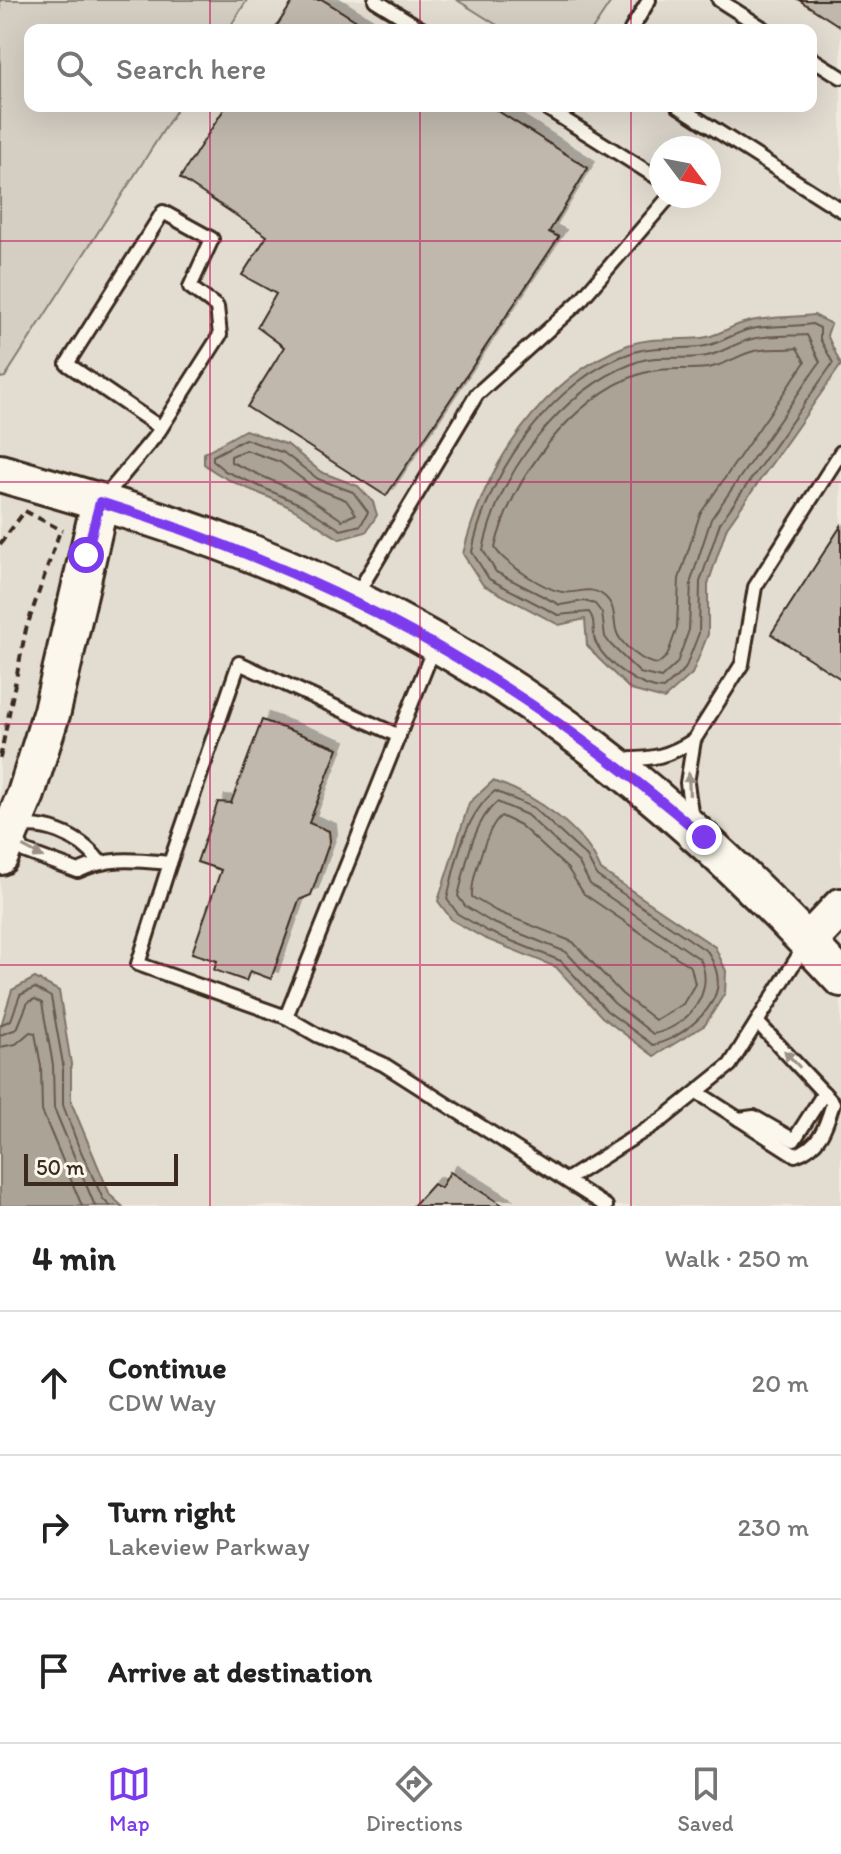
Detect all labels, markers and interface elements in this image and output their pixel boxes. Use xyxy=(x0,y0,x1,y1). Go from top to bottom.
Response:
search box xyxy=(24,24,817,112)
icon: search xyxy=(52,46,96,90)
text: Search here xyxy=(116,50,266,87)
north arrow xyxy=(649,136,721,208)
route start xyxy=(68,537,104,573)
one-way arrow xyxy=(682,771,695,796)
route end xyxy=(686,819,722,855)
one-way arrow xyxy=(22,845,44,859)
one-way arrow xyxy=(783,1050,801,1069)
scale bar xyxy=(24,1150,178,1186)
text: 50 m xyxy=(36,1154,85,1181)
text: 4 min xyxy=(32,1238,116,1279)
text: Walk · 250 m xyxy=(665,1242,809,1274)
text: Continue xyxy=(108,1349,227,1386)
icon: ahead xyxy=(32,1361,76,1405)
text: 20 m xyxy=(752,1367,809,1399)
text: CDW Way xyxy=(108,1386,216,1418)
text: Turn right xyxy=(108,1493,236,1530)
icon: right xyxy=(32,1505,76,1549)
text: 230 m xyxy=(737,1511,809,1543)
text: Lakeview Parkway xyxy=(108,1530,310,1562)
icon: arrive xyxy=(32,1649,76,1693)
text: Arrive at destination xyxy=(108,1653,372,1690)
tab: Map xyxy=(107,1762,151,1837)
tab: Directions xyxy=(366,1762,463,1837)
tab: Saved xyxy=(677,1762,734,1837)

